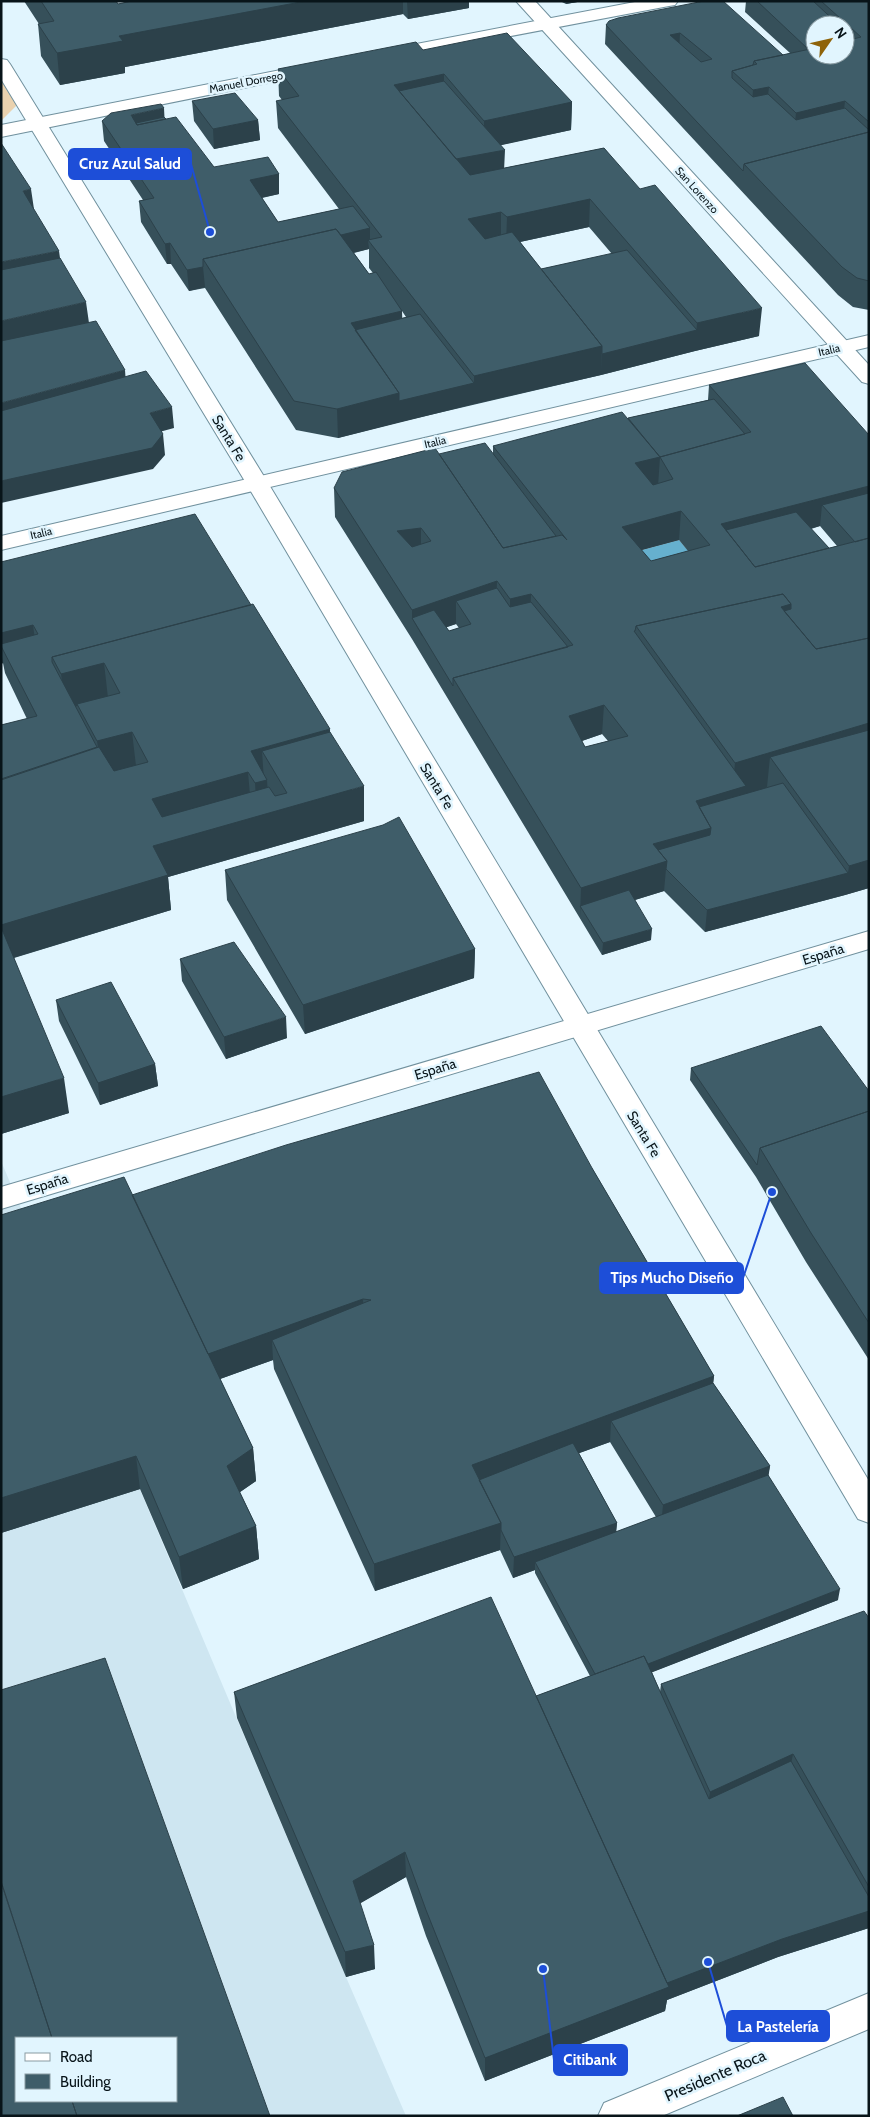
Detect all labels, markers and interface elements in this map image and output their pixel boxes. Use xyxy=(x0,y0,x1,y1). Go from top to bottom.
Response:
north arrow xyxy=(805,15,855,65)
text: N xyxy=(831,24,851,42)
street label: Manuel Dorrego xyxy=(208,68,284,96)
callout: Cruz Azul Salud xyxy=(69,149,191,179)
text: Cruz Azul Salud xyxy=(79,155,181,173)
street label: San Lorenzo xyxy=(672,164,722,216)
street label: Italia xyxy=(817,341,842,359)
street label: Santa Fe xyxy=(208,411,250,465)
street label: Italia xyxy=(423,433,448,451)
street label: Italia xyxy=(29,524,54,542)
street label: Santa Fe xyxy=(416,759,458,813)
street label: España xyxy=(800,939,846,969)
street label: España xyxy=(412,1054,458,1084)
street label: Santa Fe xyxy=(623,1107,665,1161)
street label: España xyxy=(24,1169,70,1199)
callout: Tips Mucho Diseño xyxy=(600,1263,743,1293)
text: Tips Mucho Diseño xyxy=(611,1269,734,1287)
callout: La Pastelería xyxy=(727,2011,829,2041)
text: La Pastelería xyxy=(737,2018,819,2036)
legend xyxy=(15,2037,178,2102)
callout: Citibank xyxy=(554,2045,627,2075)
street label: Presidente Roca xyxy=(662,2045,769,2105)
text: Road xyxy=(60,2048,93,2066)
text: Citibank xyxy=(563,2051,617,2069)
text: Building xyxy=(60,2073,111,2091)

